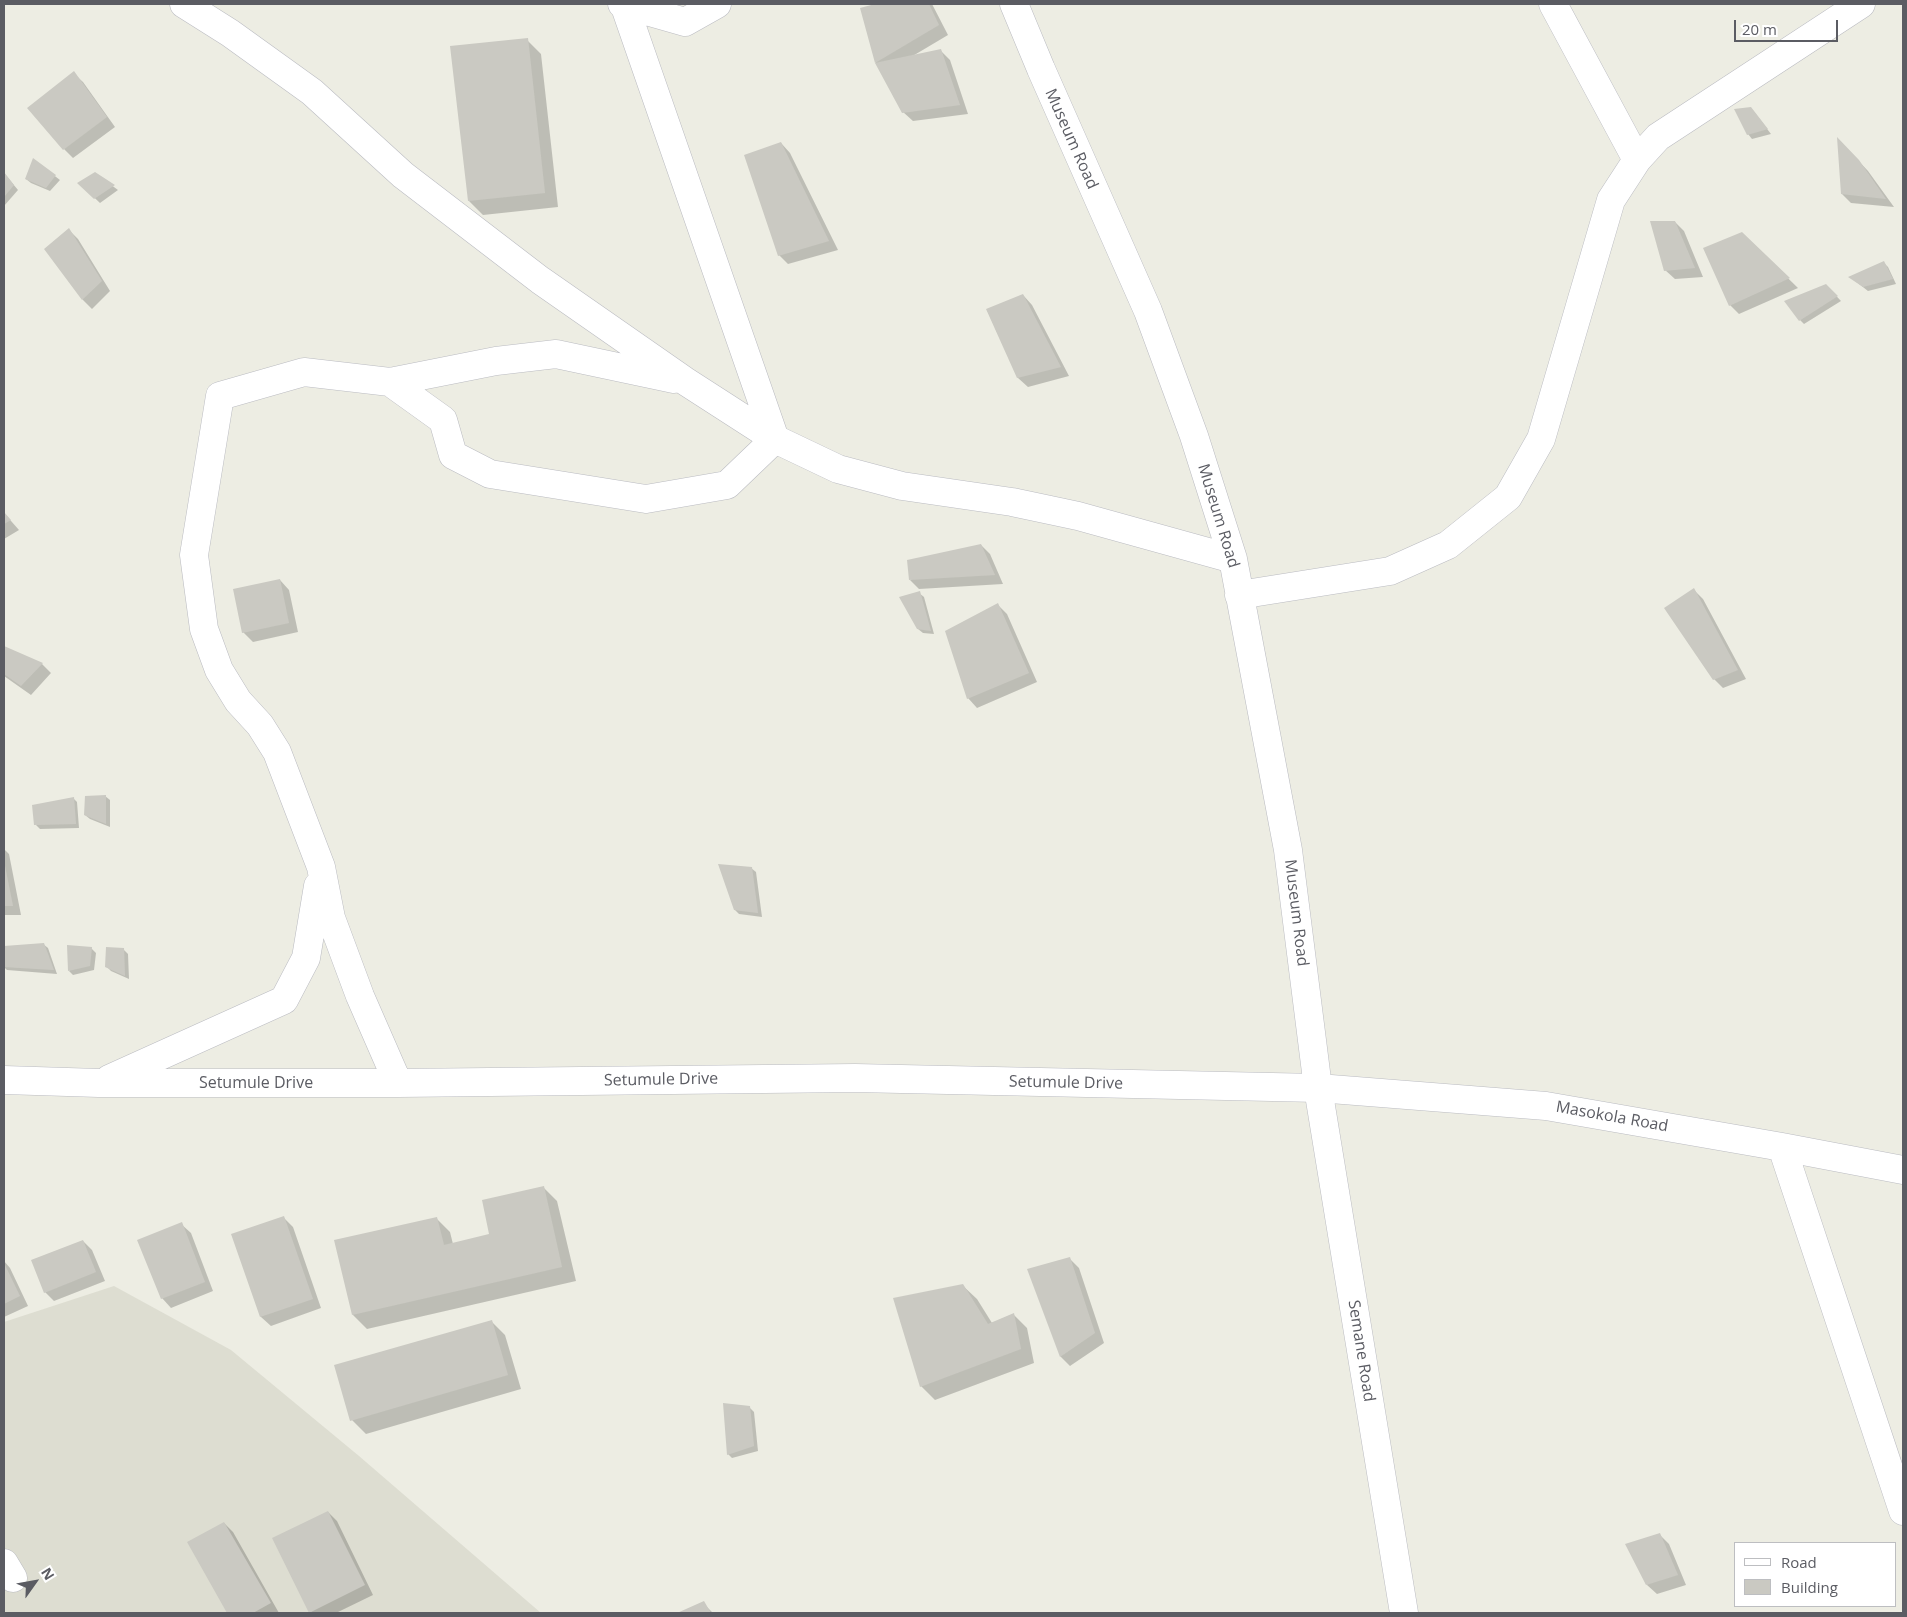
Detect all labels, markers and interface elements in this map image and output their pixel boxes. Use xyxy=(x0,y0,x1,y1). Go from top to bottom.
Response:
scale bar xyxy=(1737,10,1841,42)
text: 20 m xyxy=(1742,19,1777,39)
street label: Museum Road xyxy=(1040,86,1102,192)
street label: Museum Road xyxy=(1193,462,1243,570)
street label: Museum Road xyxy=(1280,858,1312,968)
street label: Setumule Drive xyxy=(604,1069,718,1091)
street label: Setumule Drive xyxy=(1009,1072,1123,1094)
street label: Setumule Drive xyxy=(199,1073,313,1093)
street label: Masokola Road xyxy=(1554,1098,1670,1136)
street label: Semane Road xyxy=(1343,1299,1379,1403)
legend xyxy=(1734,1542,1897,1607)
text: Road xyxy=(1781,1552,1817,1572)
north arrow xyxy=(10,1557,60,1607)
text: N xyxy=(37,1564,59,1584)
text: Building xyxy=(1781,1577,1838,1597)

